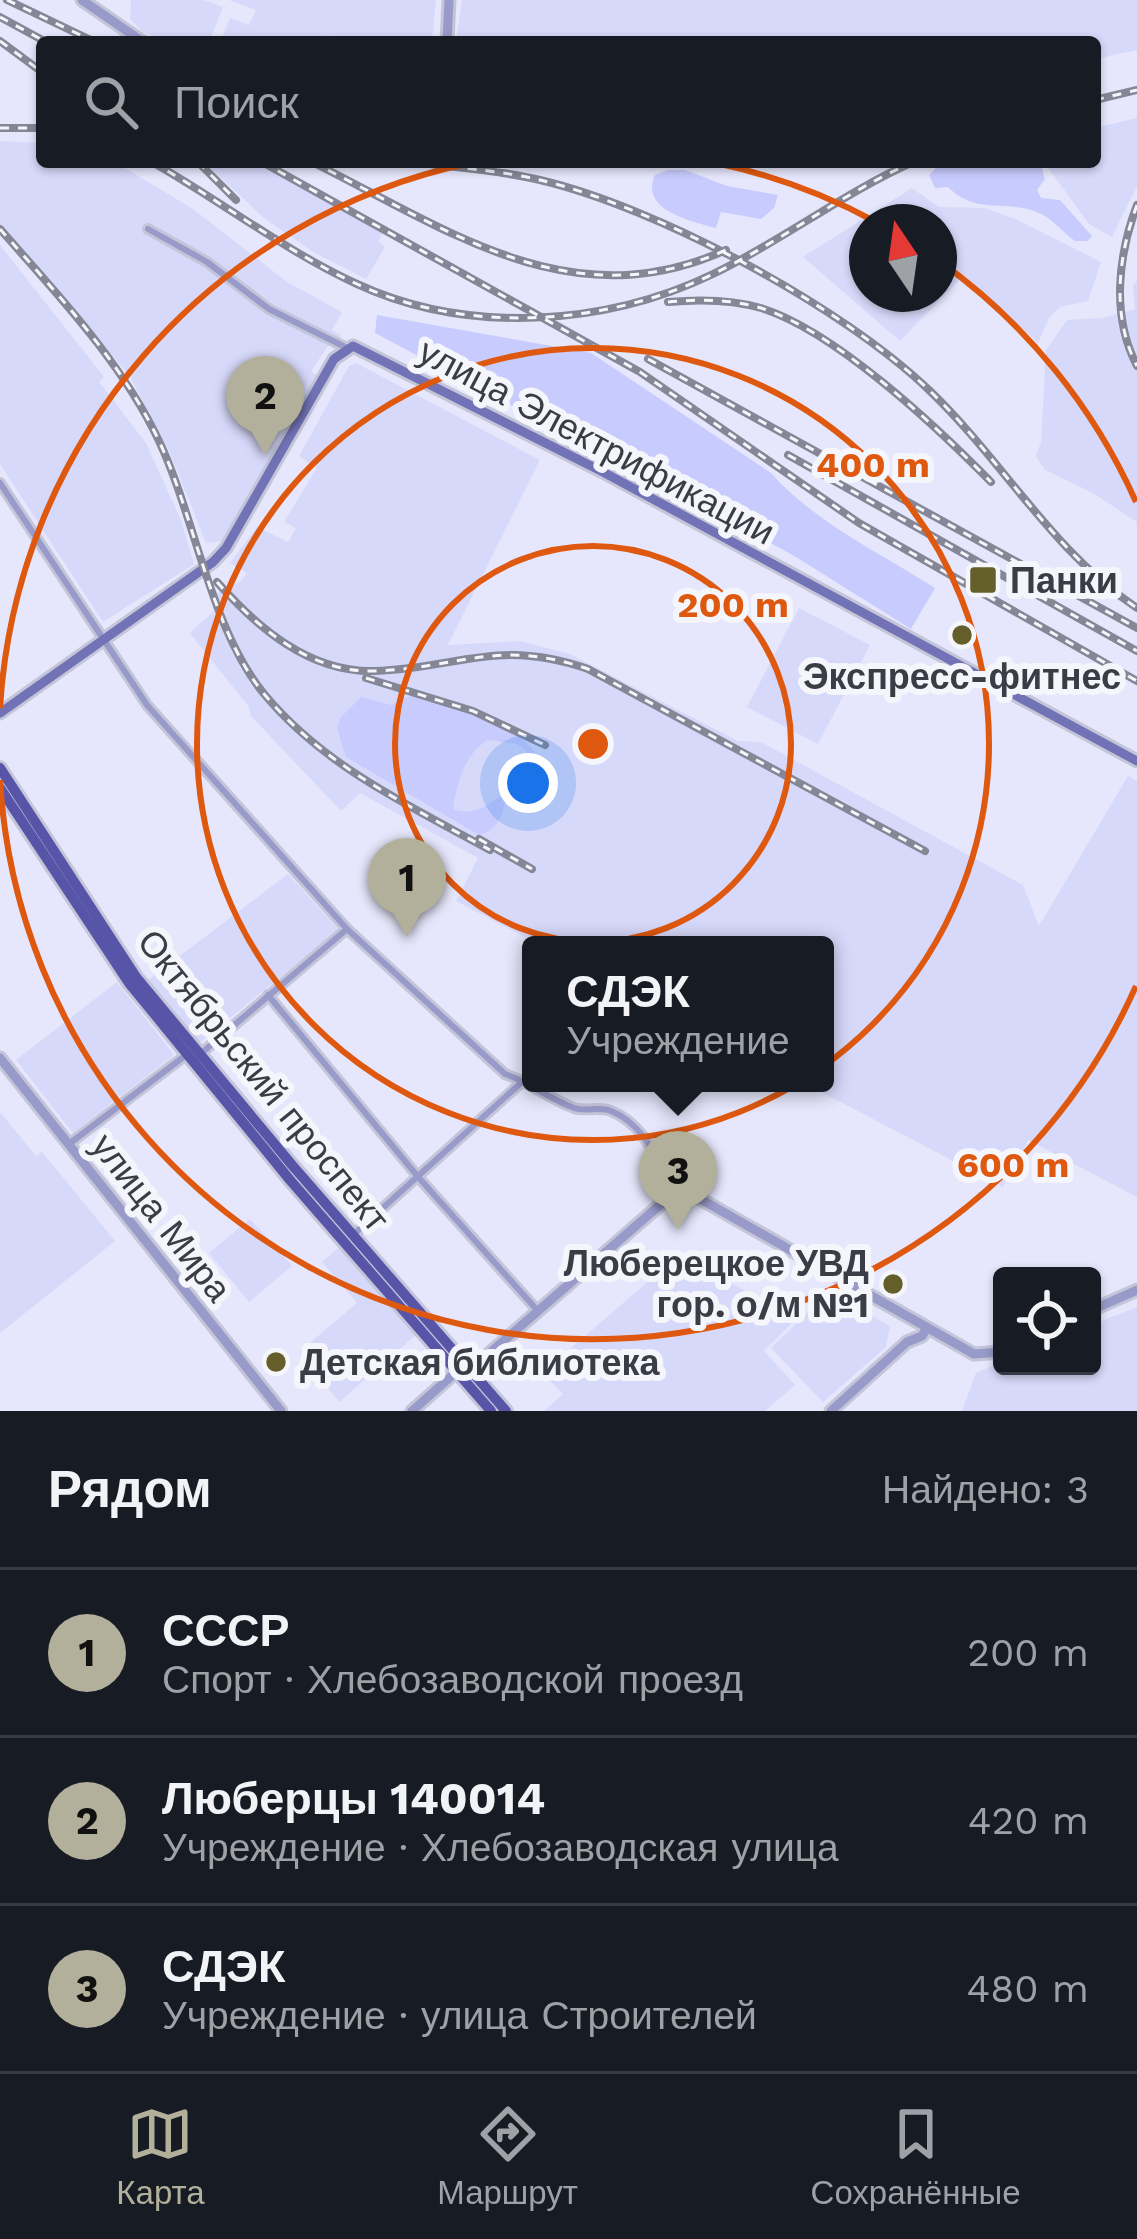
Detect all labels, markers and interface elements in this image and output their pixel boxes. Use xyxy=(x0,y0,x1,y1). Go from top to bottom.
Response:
search box xyxy=(36,36,1101,168)
icon: search xyxy=(78,69,144,135)
text: Поиск xyxy=(174,76,299,129)
north arrow xyxy=(849,204,957,312)
street label: улица Электрификации xyxy=(411,330,782,554)
pin: 2 xyxy=(226,356,304,455)
text: 400 m xyxy=(816,444,930,486)
place label: Панки xyxy=(1010,560,1118,602)
marker: Панки xyxy=(967,564,999,596)
text: 200 m xyxy=(677,584,789,626)
marker: Экспресс-фитнес xyxy=(949,622,975,648)
place label: Экспресс-фитнес xyxy=(803,656,1121,698)
centre of rings xyxy=(572,723,614,765)
your location xyxy=(498,753,558,813)
pin: 1 xyxy=(368,838,446,937)
street label: Октябрьский проспект xyxy=(129,922,398,1240)
popup xyxy=(522,936,834,1092)
text: СДЭК xyxy=(566,965,690,1018)
text: Учреждение xyxy=(566,1018,790,1063)
street label: улица Мира xyxy=(83,1125,240,1311)
pin: 3 xyxy=(639,1131,717,1230)
text: 600 m xyxy=(957,1144,1069,1186)
place label: Люберецкое УВД гор. о/м №1 xyxy=(564,1243,869,1326)
map controls xyxy=(993,1267,1101,1375)
button: locate xyxy=(993,1267,1101,1375)
marker: Люберецкое УВД гор. о/м №1 xyxy=(880,1271,906,1297)
place label: Детская библиотека xyxy=(300,1342,661,1384)
marker: Детская библиотека xyxy=(263,1349,289,1375)
text: Рядом xyxy=(48,1460,212,1519)
text: Найдено: 3 xyxy=(882,1467,1089,1512)
text: СССР xyxy=(162,1604,290,1657)
text: 1 xyxy=(79,1630,95,1675)
text: 200 m xyxy=(967,1630,1089,1675)
text: Спорт · Хлебозаводской проезд xyxy=(162,1657,743,1702)
text: Люберцы 140014 xyxy=(162,1772,545,1825)
text: 2 xyxy=(75,1798,99,1843)
text: 420 m xyxy=(968,1798,1089,1843)
text: Учреждение · Хлебозаводская улица xyxy=(162,1825,839,1870)
text: СДЭК xyxy=(162,1940,285,1993)
text: 3 xyxy=(75,1966,99,2011)
text: 480 m xyxy=(966,1966,1089,2011)
text: Учреждение · улица Строителей xyxy=(162,1993,757,2038)
tab: Карта xyxy=(116,2101,205,2212)
tab: Маршрут xyxy=(437,2101,578,2212)
tab: Сохранённые xyxy=(811,2101,1021,2212)

